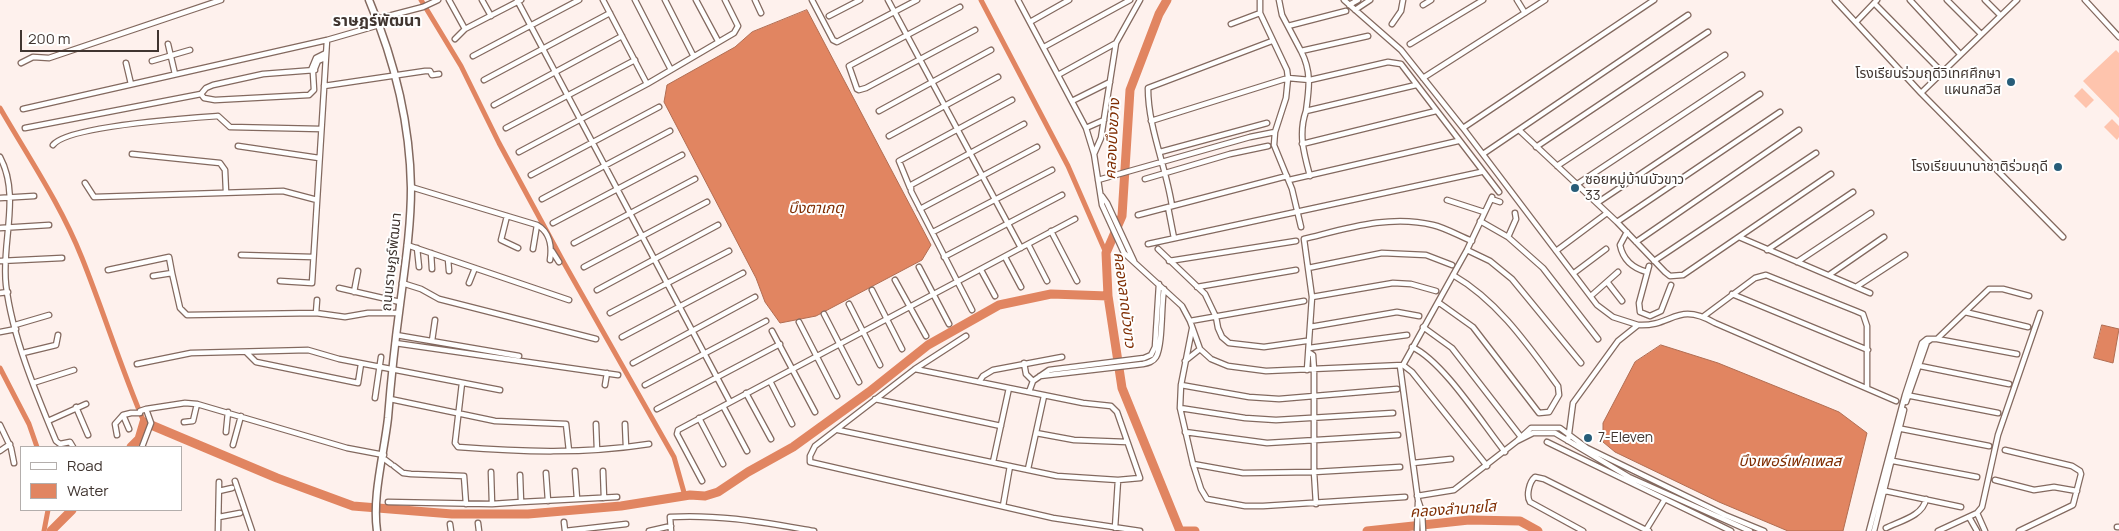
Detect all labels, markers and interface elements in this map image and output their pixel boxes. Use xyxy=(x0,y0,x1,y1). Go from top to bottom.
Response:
district label: ราษฎร์พัฒนา xyxy=(333,12,421,32)
scale bar xyxy=(22,20,161,52)
text: 200 m xyxy=(28,28,71,49)
place label: โรงเรียนร่วมฤดีวิเทศศึกษา แผนกสวิส xyxy=(1855,66,2001,98)
marker: โรงเรียนร่วมฤดีวิเทศศึกษา แผนกสวิส xyxy=(2005,76,2017,88)
water label: คลองบึงขวาง xyxy=(1102,98,1124,180)
place label: โรงเรียนนานาชาติร่วมฤดี xyxy=(1912,159,2048,175)
marker: โรงเรียนนานาชาติร่วมฤดี xyxy=(2052,161,2064,173)
place label: ซอยหมู่บ้านบัวขาว 33 xyxy=(1585,172,1684,204)
marker: ซอยหมู่บ้านบัวขาว 33 xyxy=(1569,182,1581,194)
water label: บึงตาเกตุ xyxy=(788,200,844,218)
street label: ถนนราษฏร์พัฒนา xyxy=(378,212,406,312)
water label: คลองลาดบัวขาว xyxy=(1109,251,1139,349)
place label: 7-Eleven xyxy=(1598,430,1653,446)
marker: 7-Eleven xyxy=(1582,432,1594,444)
legend xyxy=(20,446,182,511)
water label: บึงเพอร์เฟคเพลส xyxy=(1739,453,1841,471)
text: Road xyxy=(67,455,103,476)
text: Water xyxy=(67,480,109,501)
water label: คลองลำนายโส xyxy=(1409,498,1497,522)

